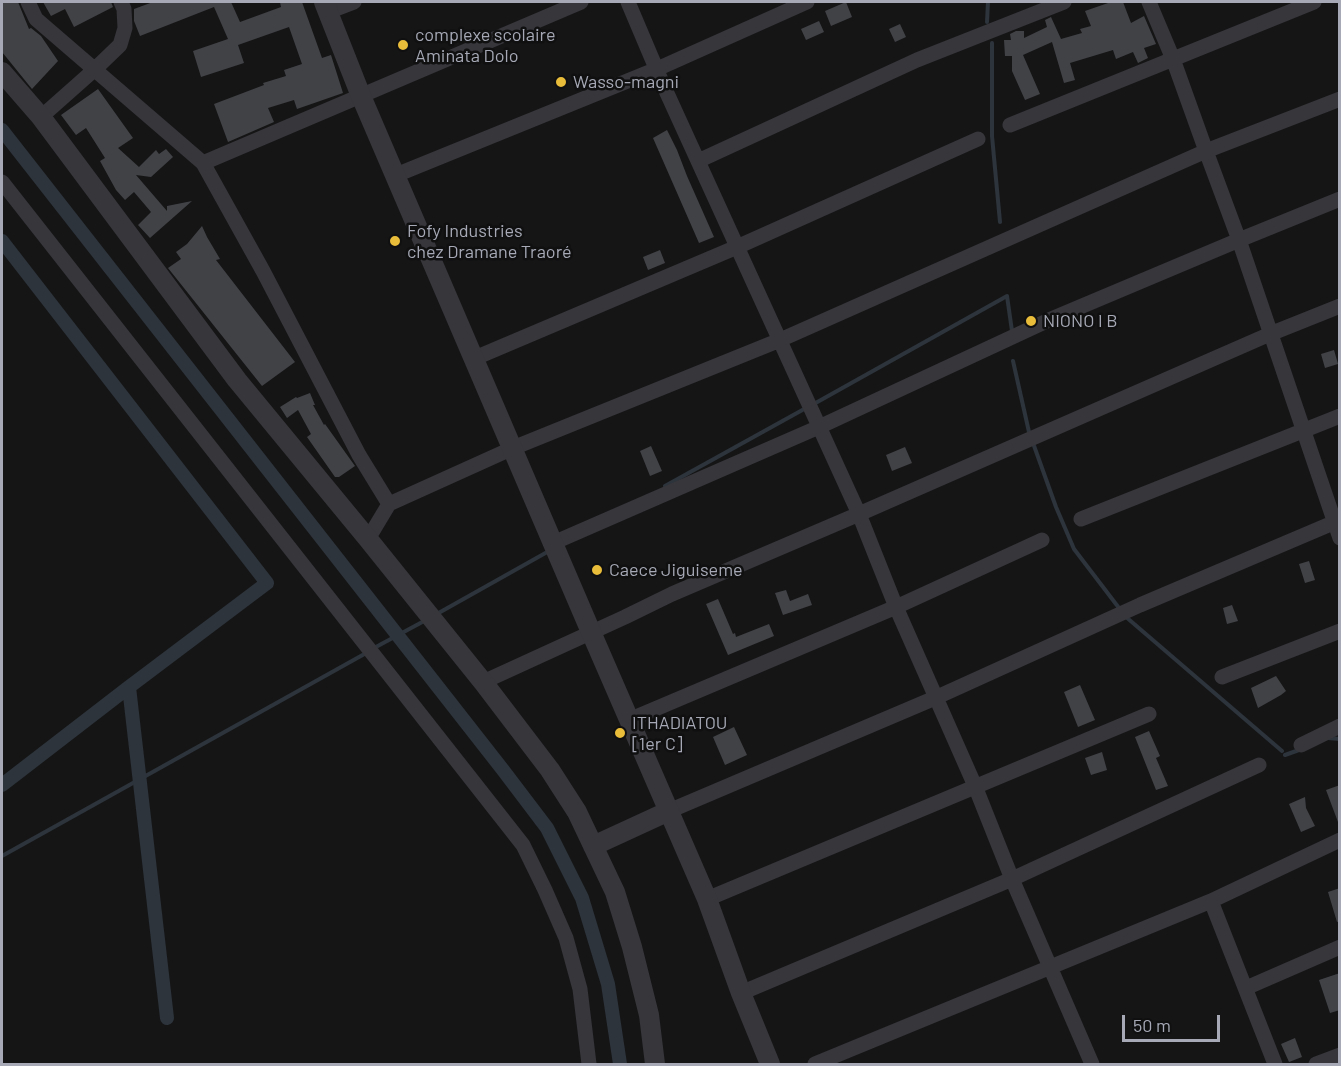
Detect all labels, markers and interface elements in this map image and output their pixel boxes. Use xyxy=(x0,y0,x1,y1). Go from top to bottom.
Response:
place label: complexe scolaire Aminata Dolo xyxy=(415,24,556,66)
marker: complexe scolaire Aminata Dolo xyxy=(396,38,410,52)
place label: Wasso-magni xyxy=(573,71,679,93)
marker: Wasso-magni xyxy=(554,75,568,89)
place label: Fofy Industries chez Dramane Traoré xyxy=(407,220,572,262)
marker: Fofy Industries chez Dramane Traoré xyxy=(388,234,402,248)
place label: NIONO I B xyxy=(1043,310,1118,332)
marker: NIONO I B xyxy=(1024,314,1038,328)
place label: Caece Jiguiseme xyxy=(609,559,743,581)
marker: Caece Jiguiseme xyxy=(590,563,604,577)
place label: ITHADIATOU [1er C] xyxy=(632,712,728,754)
marker: ITHADIATOU [1er C] xyxy=(613,726,627,740)
scale bar xyxy=(1125,1003,1222,1041)
text: 50 m xyxy=(1133,1014,1171,1036)

